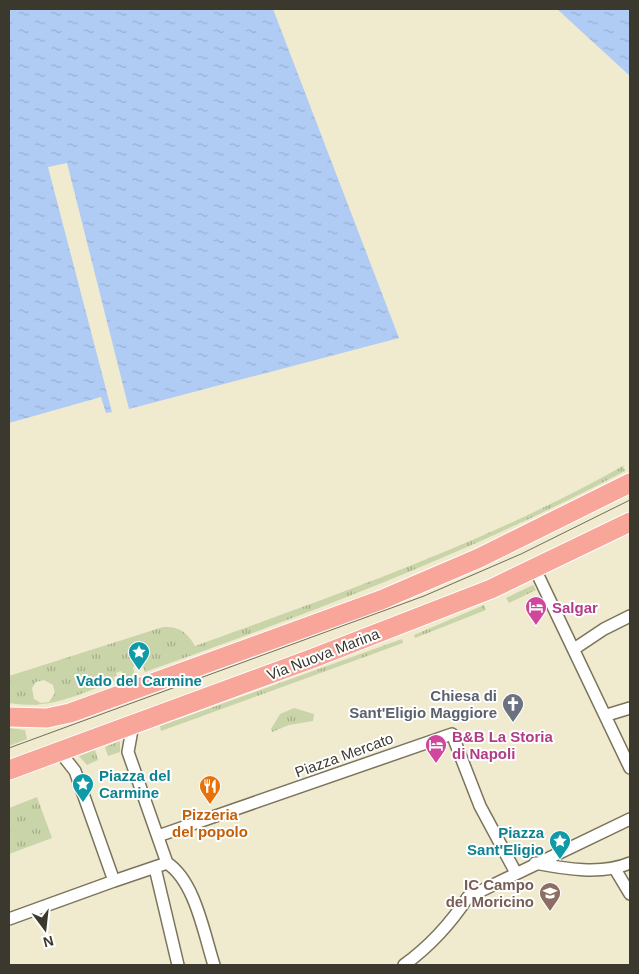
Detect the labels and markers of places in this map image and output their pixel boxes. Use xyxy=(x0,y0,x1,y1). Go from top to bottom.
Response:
hotel icon: Salgar xyxy=(524,595,548,626)
place label: Salgar xyxy=(552,599,598,616)
place icon: Vado del Carmine xyxy=(127,640,151,671)
place label: Vado del Carmine xyxy=(76,672,202,689)
place label: Chiesa di Sant'Eligio Maggiore xyxy=(349,687,497,721)
church icon: Chiesa di Sant'Eligio Maggiore xyxy=(501,692,525,723)
place label: B&B La Storia di Napoli xyxy=(452,728,554,762)
hotel icon: B&B La Storia di Napoli xyxy=(424,733,448,764)
place label: Piazza del Carmine xyxy=(99,767,171,801)
place icon: Piazza del Carmine xyxy=(71,772,95,803)
restaurant icon: Pizzeria del popolo xyxy=(198,774,222,805)
place label: Pizzeria del popolo xyxy=(172,806,248,840)
place label: Piazza Sant'Eligio xyxy=(467,824,545,858)
place icon: Piazza Sant'Eligio xyxy=(548,829,572,860)
place label: IC Campo del Moricino xyxy=(446,876,534,910)
school or university icon: IC Campo del Moricino xyxy=(538,881,562,912)

